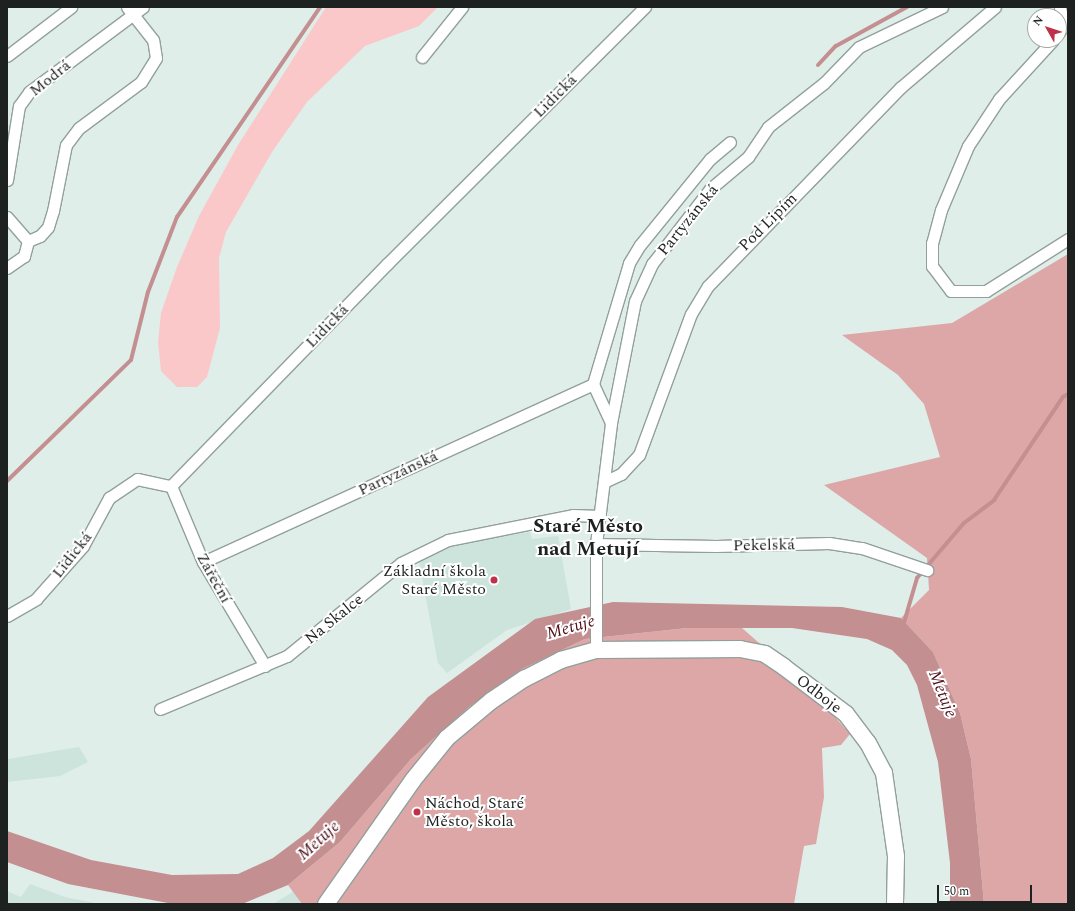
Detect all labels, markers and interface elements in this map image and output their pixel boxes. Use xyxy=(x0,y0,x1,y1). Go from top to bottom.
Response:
north arrow xyxy=(1027,8,1067,48)
text: N xyxy=(1029,12,1047,30)
street label: Modrá xyxy=(26,56,74,100)
street label: Lidická xyxy=(529,70,581,122)
street label: Partyzánská xyxy=(654,181,722,259)
street label: Pod Lipím xyxy=(735,189,801,255)
street label: Lidická xyxy=(302,300,352,352)
street label: Partyzánská xyxy=(355,446,441,500)
district label: Staré Město nad Metují xyxy=(533,515,643,562)
street label: Lidická xyxy=(48,528,96,582)
street label: Pekelská xyxy=(733,535,795,555)
street label: Zářeční xyxy=(192,550,236,606)
place label: Základní škola Staré Město xyxy=(383,561,486,599)
marker: Základní škola Staré Město xyxy=(489,575,499,585)
street label: Na Skalce xyxy=(301,590,367,648)
water label: Metuje xyxy=(544,611,598,645)
water label: Metuje xyxy=(923,667,961,721)
street label: Odboje xyxy=(792,671,846,717)
place label: Náchod, Staré Město, škola xyxy=(425,793,524,831)
marker: Náchod, Staré Město, škola xyxy=(412,807,422,817)
water label: Metuje xyxy=(294,817,344,865)
scale bar xyxy=(939,877,1034,903)
text: 50 m xyxy=(944,882,969,901)

